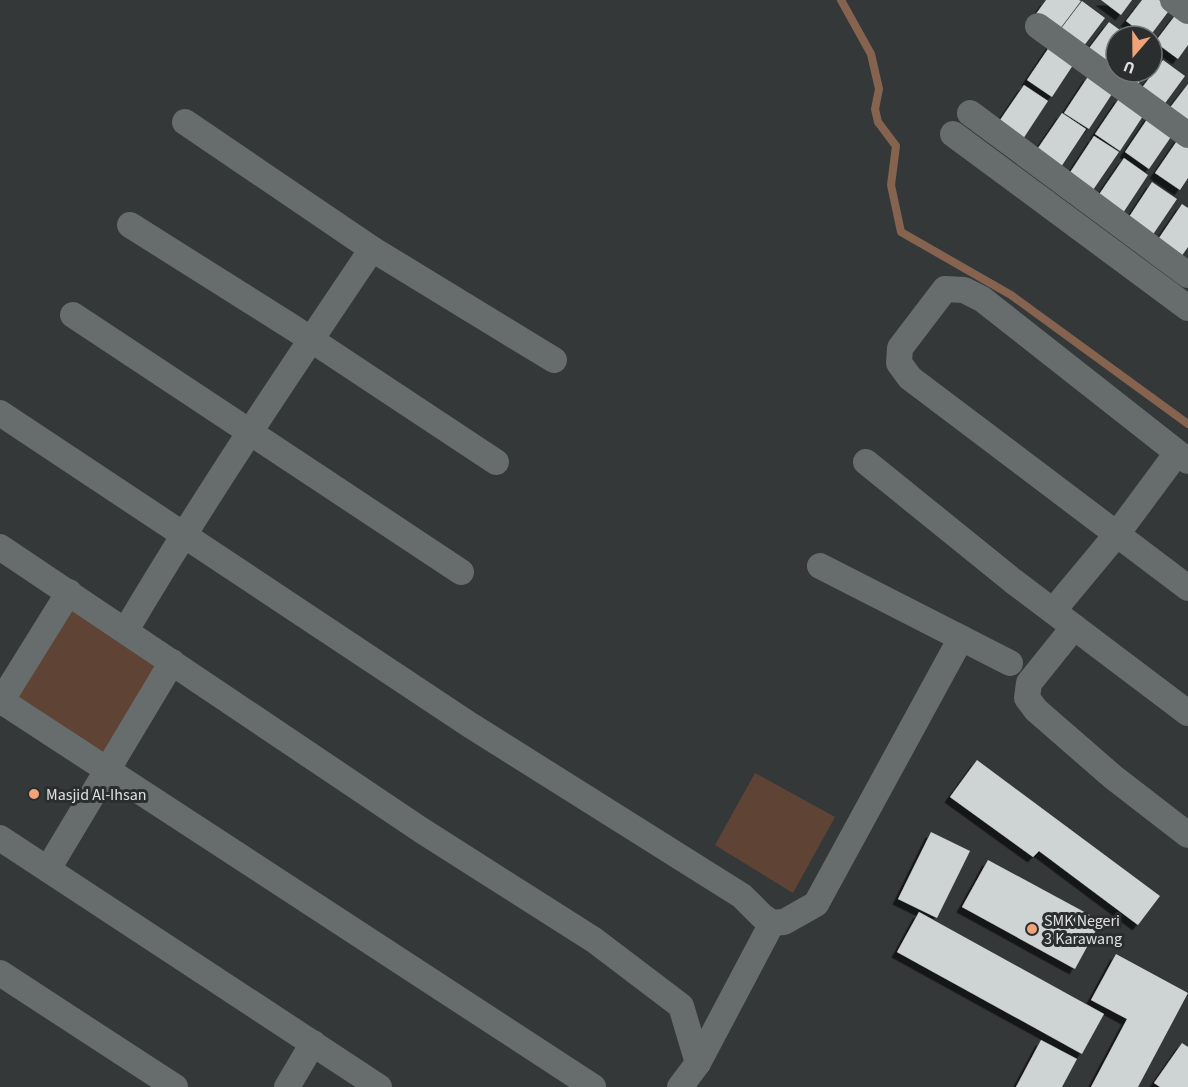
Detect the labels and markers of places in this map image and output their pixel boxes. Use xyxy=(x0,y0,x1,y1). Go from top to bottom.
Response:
place label: Masjid Al-Ihsan xyxy=(46,784,147,806)
marker: Masjid Al-Ihsan xyxy=(27,787,41,801)
place label: SMK Negeri 3 Karawang xyxy=(1044,910,1122,950)
marker: SMK Negeri 3 Karawang xyxy=(1025,922,1039,936)

